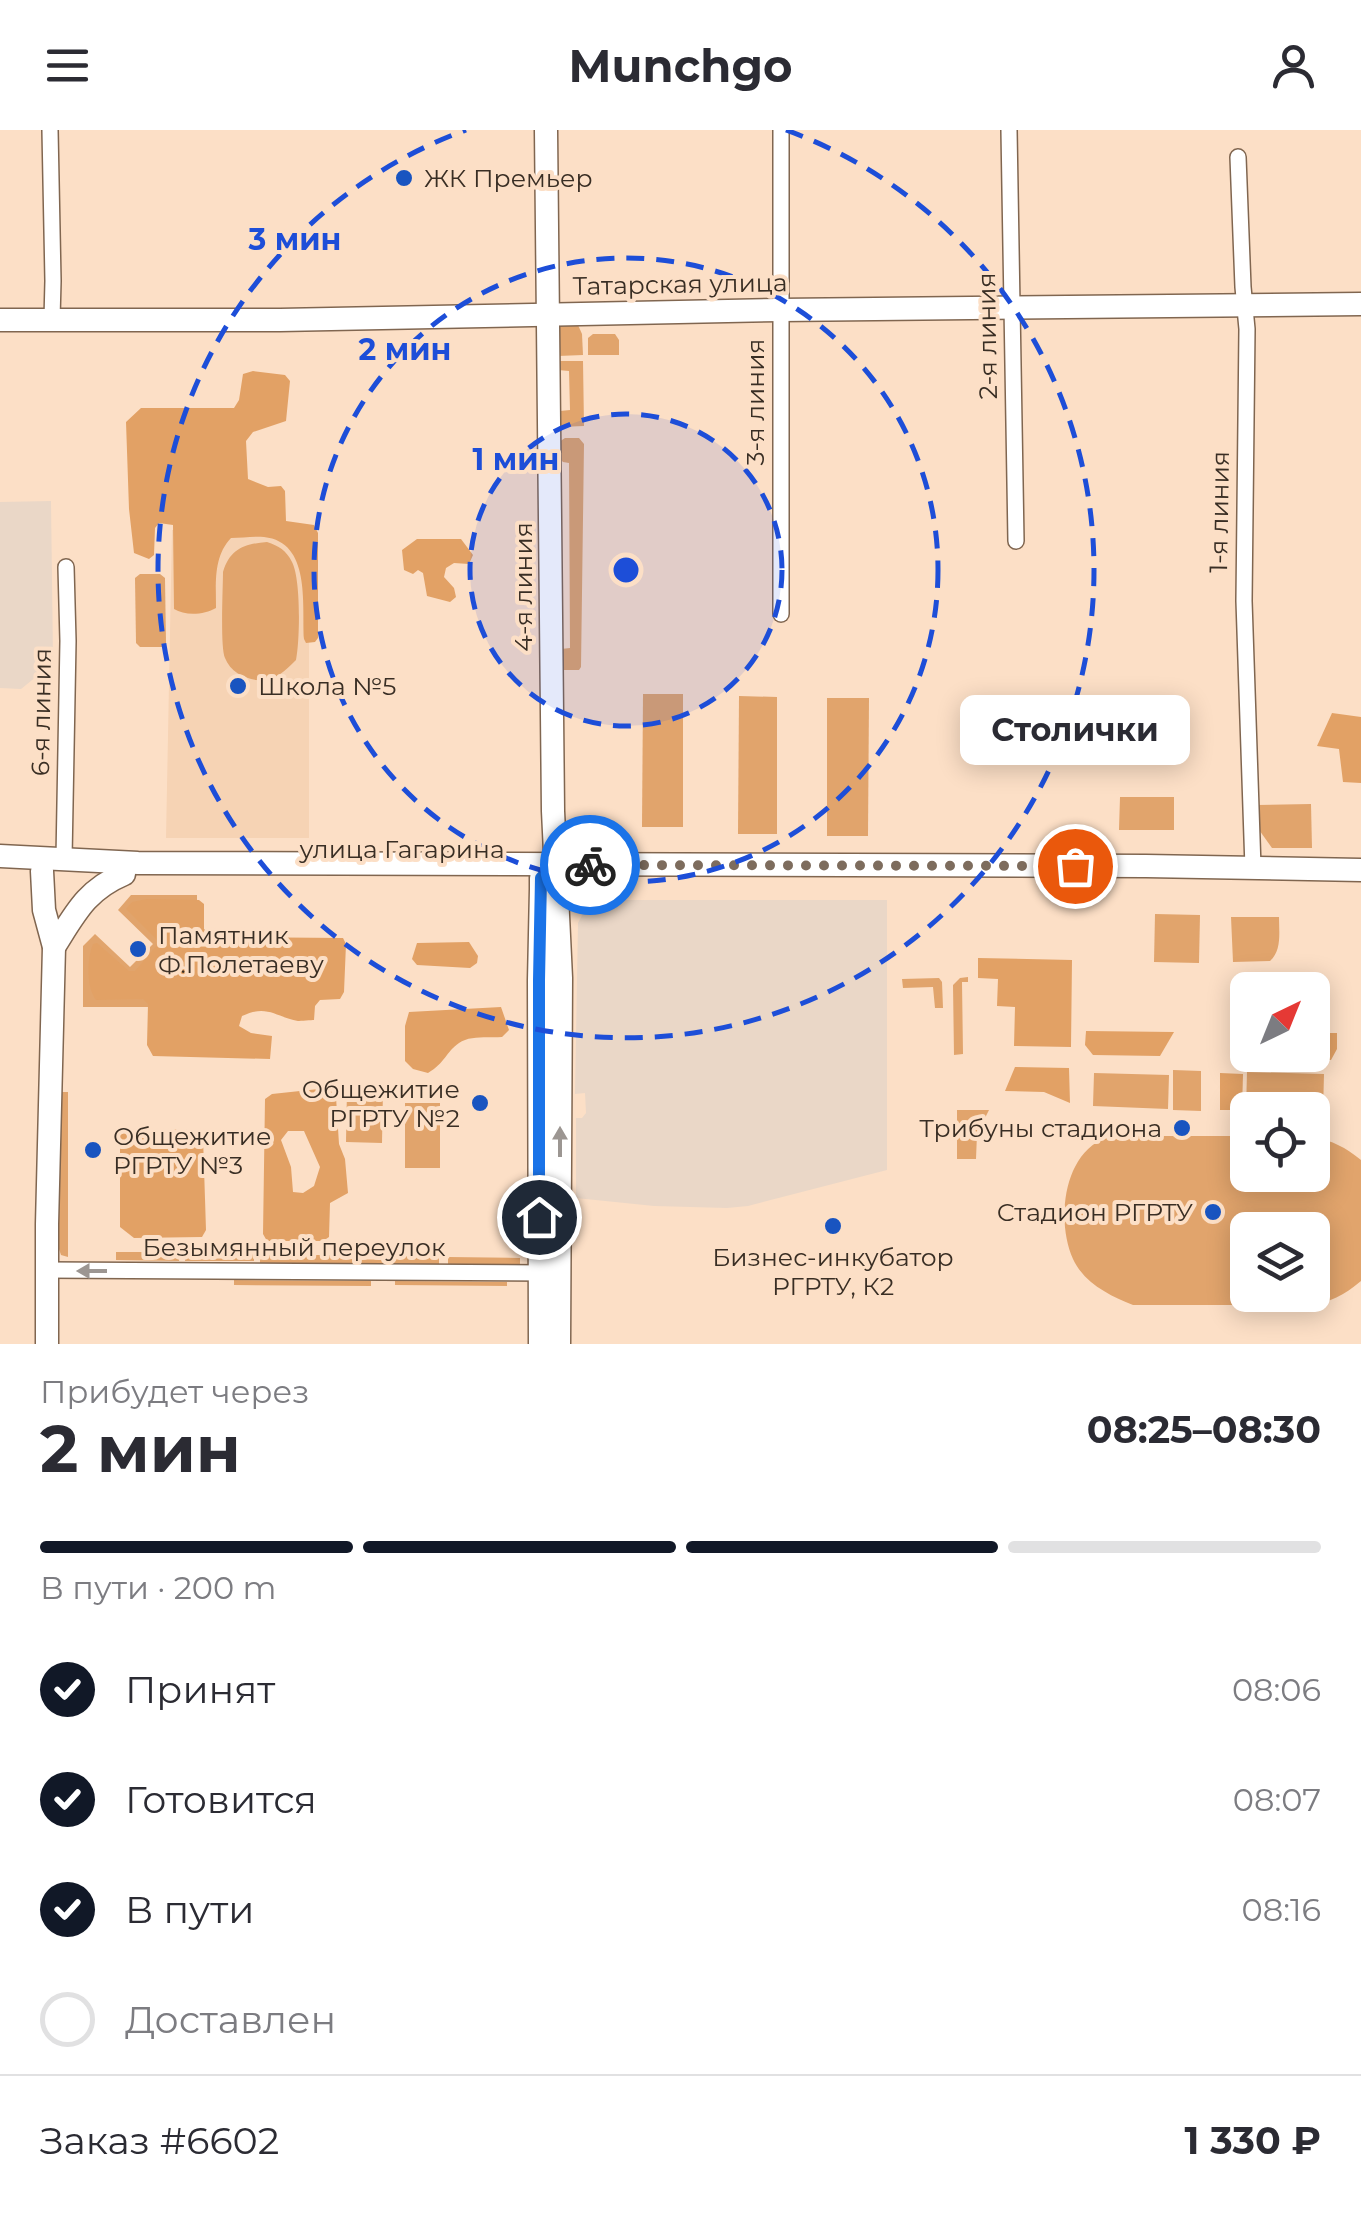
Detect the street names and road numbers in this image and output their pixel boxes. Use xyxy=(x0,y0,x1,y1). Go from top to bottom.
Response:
street label: Татарская улица xyxy=(572,267,788,301)
street label: 2-я линия xyxy=(971,272,1003,400)
street label: 3-я линия xyxy=(740,338,770,466)
street label: 1-я линия xyxy=(1203,451,1235,573)
street label: 4-я линия xyxy=(508,522,538,652)
street label: 6-я линия xyxy=(25,648,57,776)
street label: улица Гагарина xyxy=(298,834,505,864)
street label: Безымянный переулок xyxy=(143,1232,446,1262)

